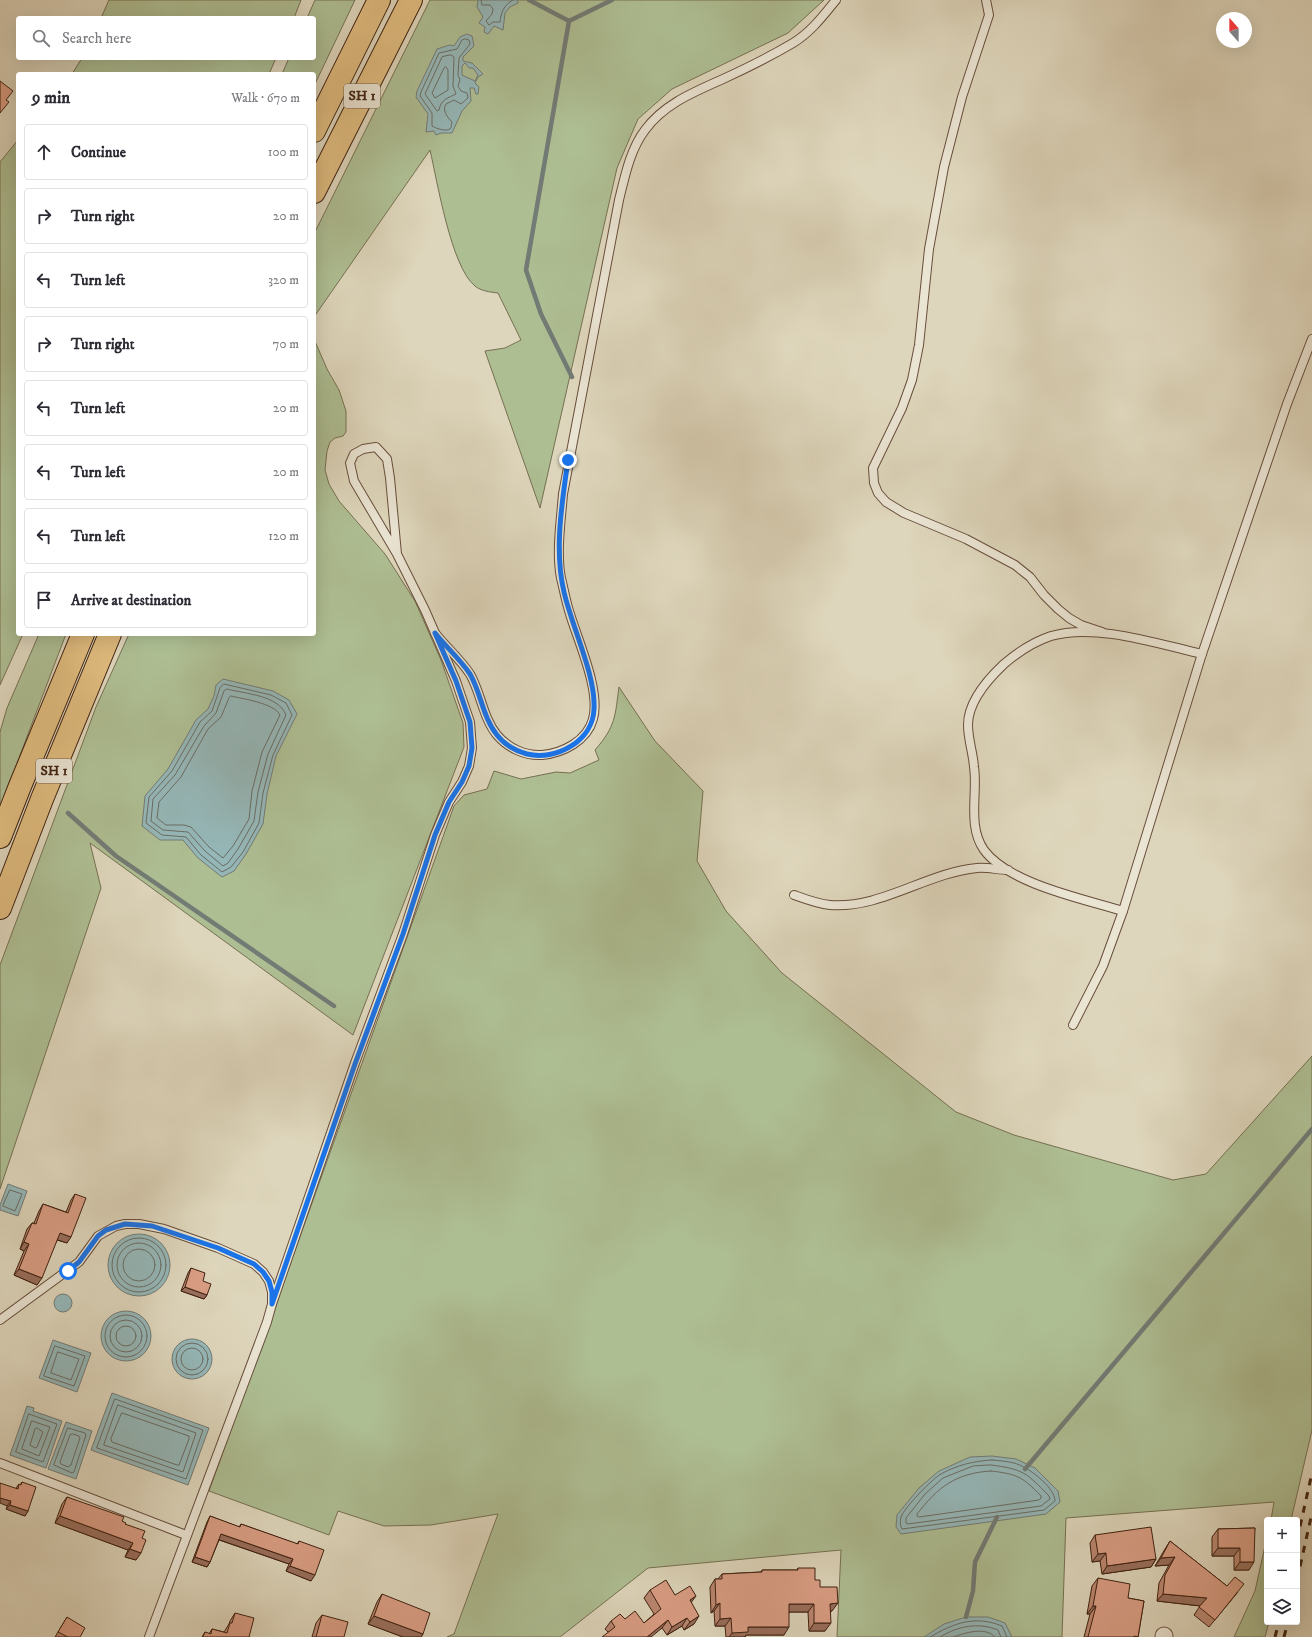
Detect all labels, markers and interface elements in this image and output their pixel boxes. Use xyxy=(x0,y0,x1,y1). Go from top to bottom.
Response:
north arrow xyxy=(1216,12,1252,48)
search box xyxy=(16,16,316,60)
icon: search xyxy=(30,27,52,49)
text: Search here xyxy=(62,29,131,48)
road number: SH 1 xyxy=(344,84,380,108)
text: 9 min xyxy=(32,87,70,109)
text: Walk · 670 m xyxy=(231,90,300,106)
icon: ahead xyxy=(33,141,55,163)
text: Continue xyxy=(71,143,126,162)
text: 100 m xyxy=(268,144,299,160)
icon: right xyxy=(33,205,55,227)
text: Turn right xyxy=(71,207,134,226)
text: 20 m xyxy=(273,208,299,224)
icon: left xyxy=(33,269,55,291)
text: Turn left xyxy=(71,271,125,290)
text: 320 m xyxy=(268,272,299,288)
icon: right xyxy=(33,333,55,355)
text: Turn right xyxy=(71,335,134,354)
text: 70 m xyxy=(273,336,299,352)
icon: left xyxy=(33,397,55,419)
text: Turn left xyxy=(71,399,125,418)
text: 20 m xyxy=(273,400,299,416)
route end xyxy=(559,451,577,469)
icon: left xyxy=(33,461,55,483)
text: Turn left xyxy=(71,463,125,482)
text: 20 m xyxy=(273,464,299,480)
icon: left xyxy=(33,525,55,547)
text: Turn left xyxy=(71,527,125,546)
text: 120 m xyxy=(268,528,299,544)
icon: arrive xyxy=(33,589,55,611)
text: Arrive at destination xyxy=(71,591,191,610)
road number: SH 1 xyxy=(36,759,72,783)
route start xyxy=(59,1262,77,1280)
map controls xyxy=(1264,1517,1300,1625)
button: + xyxy=(1264,1517,1300,1553)
button: − xyxy=(1264,1553,1300,1589)
button: layers xyxy=(1264,1589,1300,1625)

